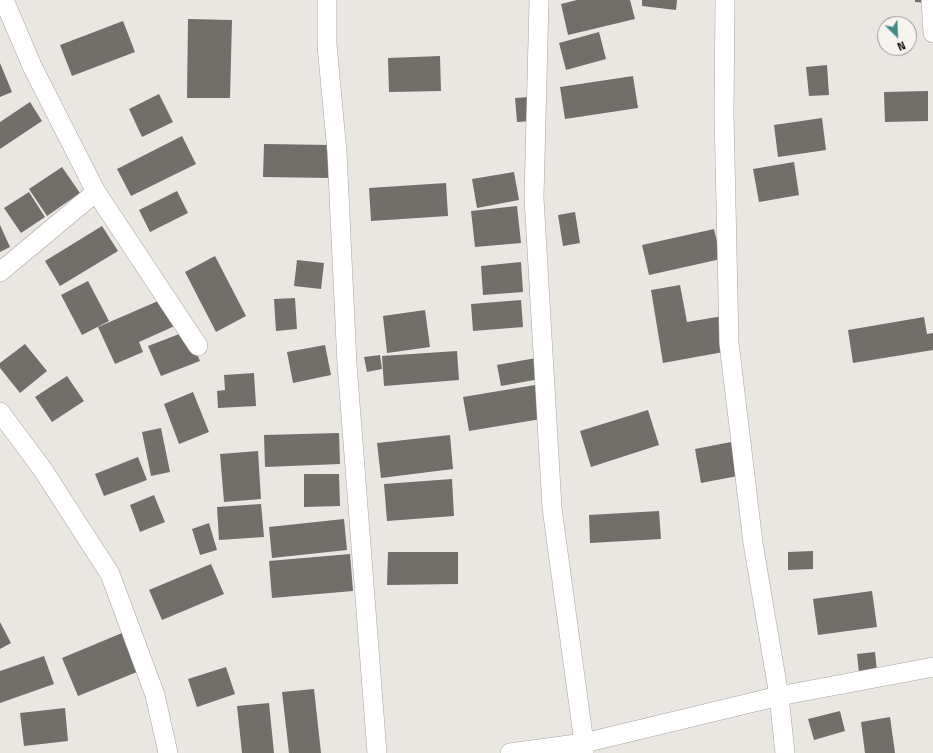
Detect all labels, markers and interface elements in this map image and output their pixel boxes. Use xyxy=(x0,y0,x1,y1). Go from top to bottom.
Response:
north arrow xyxy=(877,16,917,56)
text: N xyxy=(895,37,908,55)

